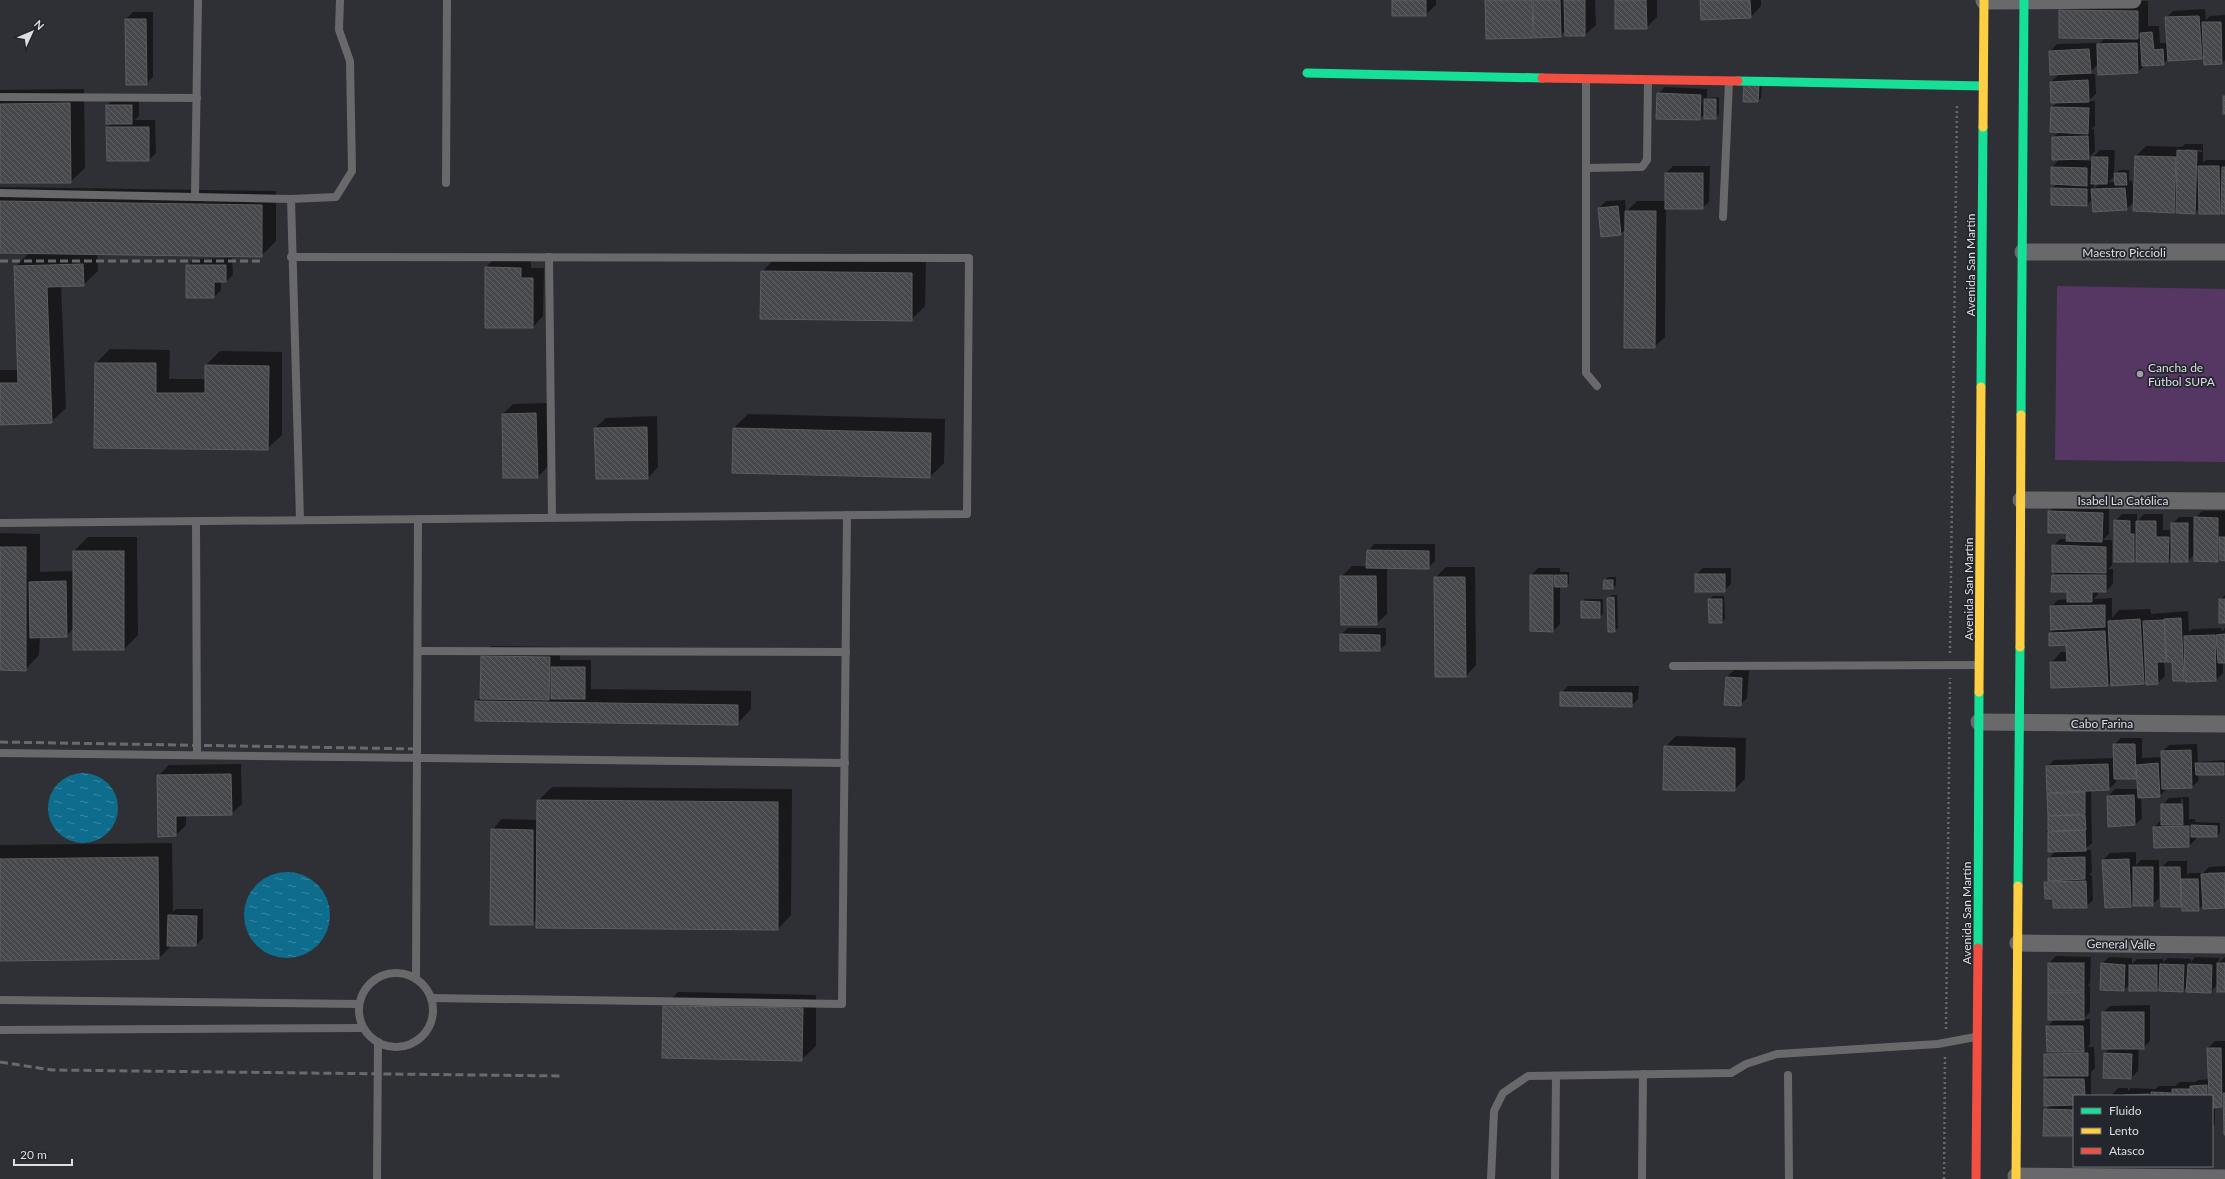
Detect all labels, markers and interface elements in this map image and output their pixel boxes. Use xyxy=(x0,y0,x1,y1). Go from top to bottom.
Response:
north arrow xyxy=(12,12,52,52)
text: N xyxy=(32,17,47,32)
street label: Avenida San Martín xyxy=(1963,214,1978,316)
street label: Maestro Piccioli xyxy=(2082,245,2166,260)
place label: Cancha de Fútbol SUPA xyxy=(2148,360,2216,389)
marker: Cancha de Fútbol SUPA xyxy=(2135,369,2145,379)
street label: Isabel La Católica xyxy=(2078,493,2168,508)
street label: Avenida San Martín xyxy=(1961,538,1976,640)
street label: Cabo Farina xyxy=(2071,716,2133,731)
street label: Avenida San Martín xyxy=(1959,862,1974,964)
street label: General Valle xyxy=(2086,936,2156,952)
legend xyxy=(2073,1095,2213,1167)
text: Fluido xyxy=(2109,1103,2142,1118)
text: Lento xyxy=(2109,1123,2139,1138)
scale bar xyxy=(14,1141,72,1167)
text: Atasco xyxy=(2109,1143,2145,1158)
text: 20 m xyxy=(20,1147,47,1162)

